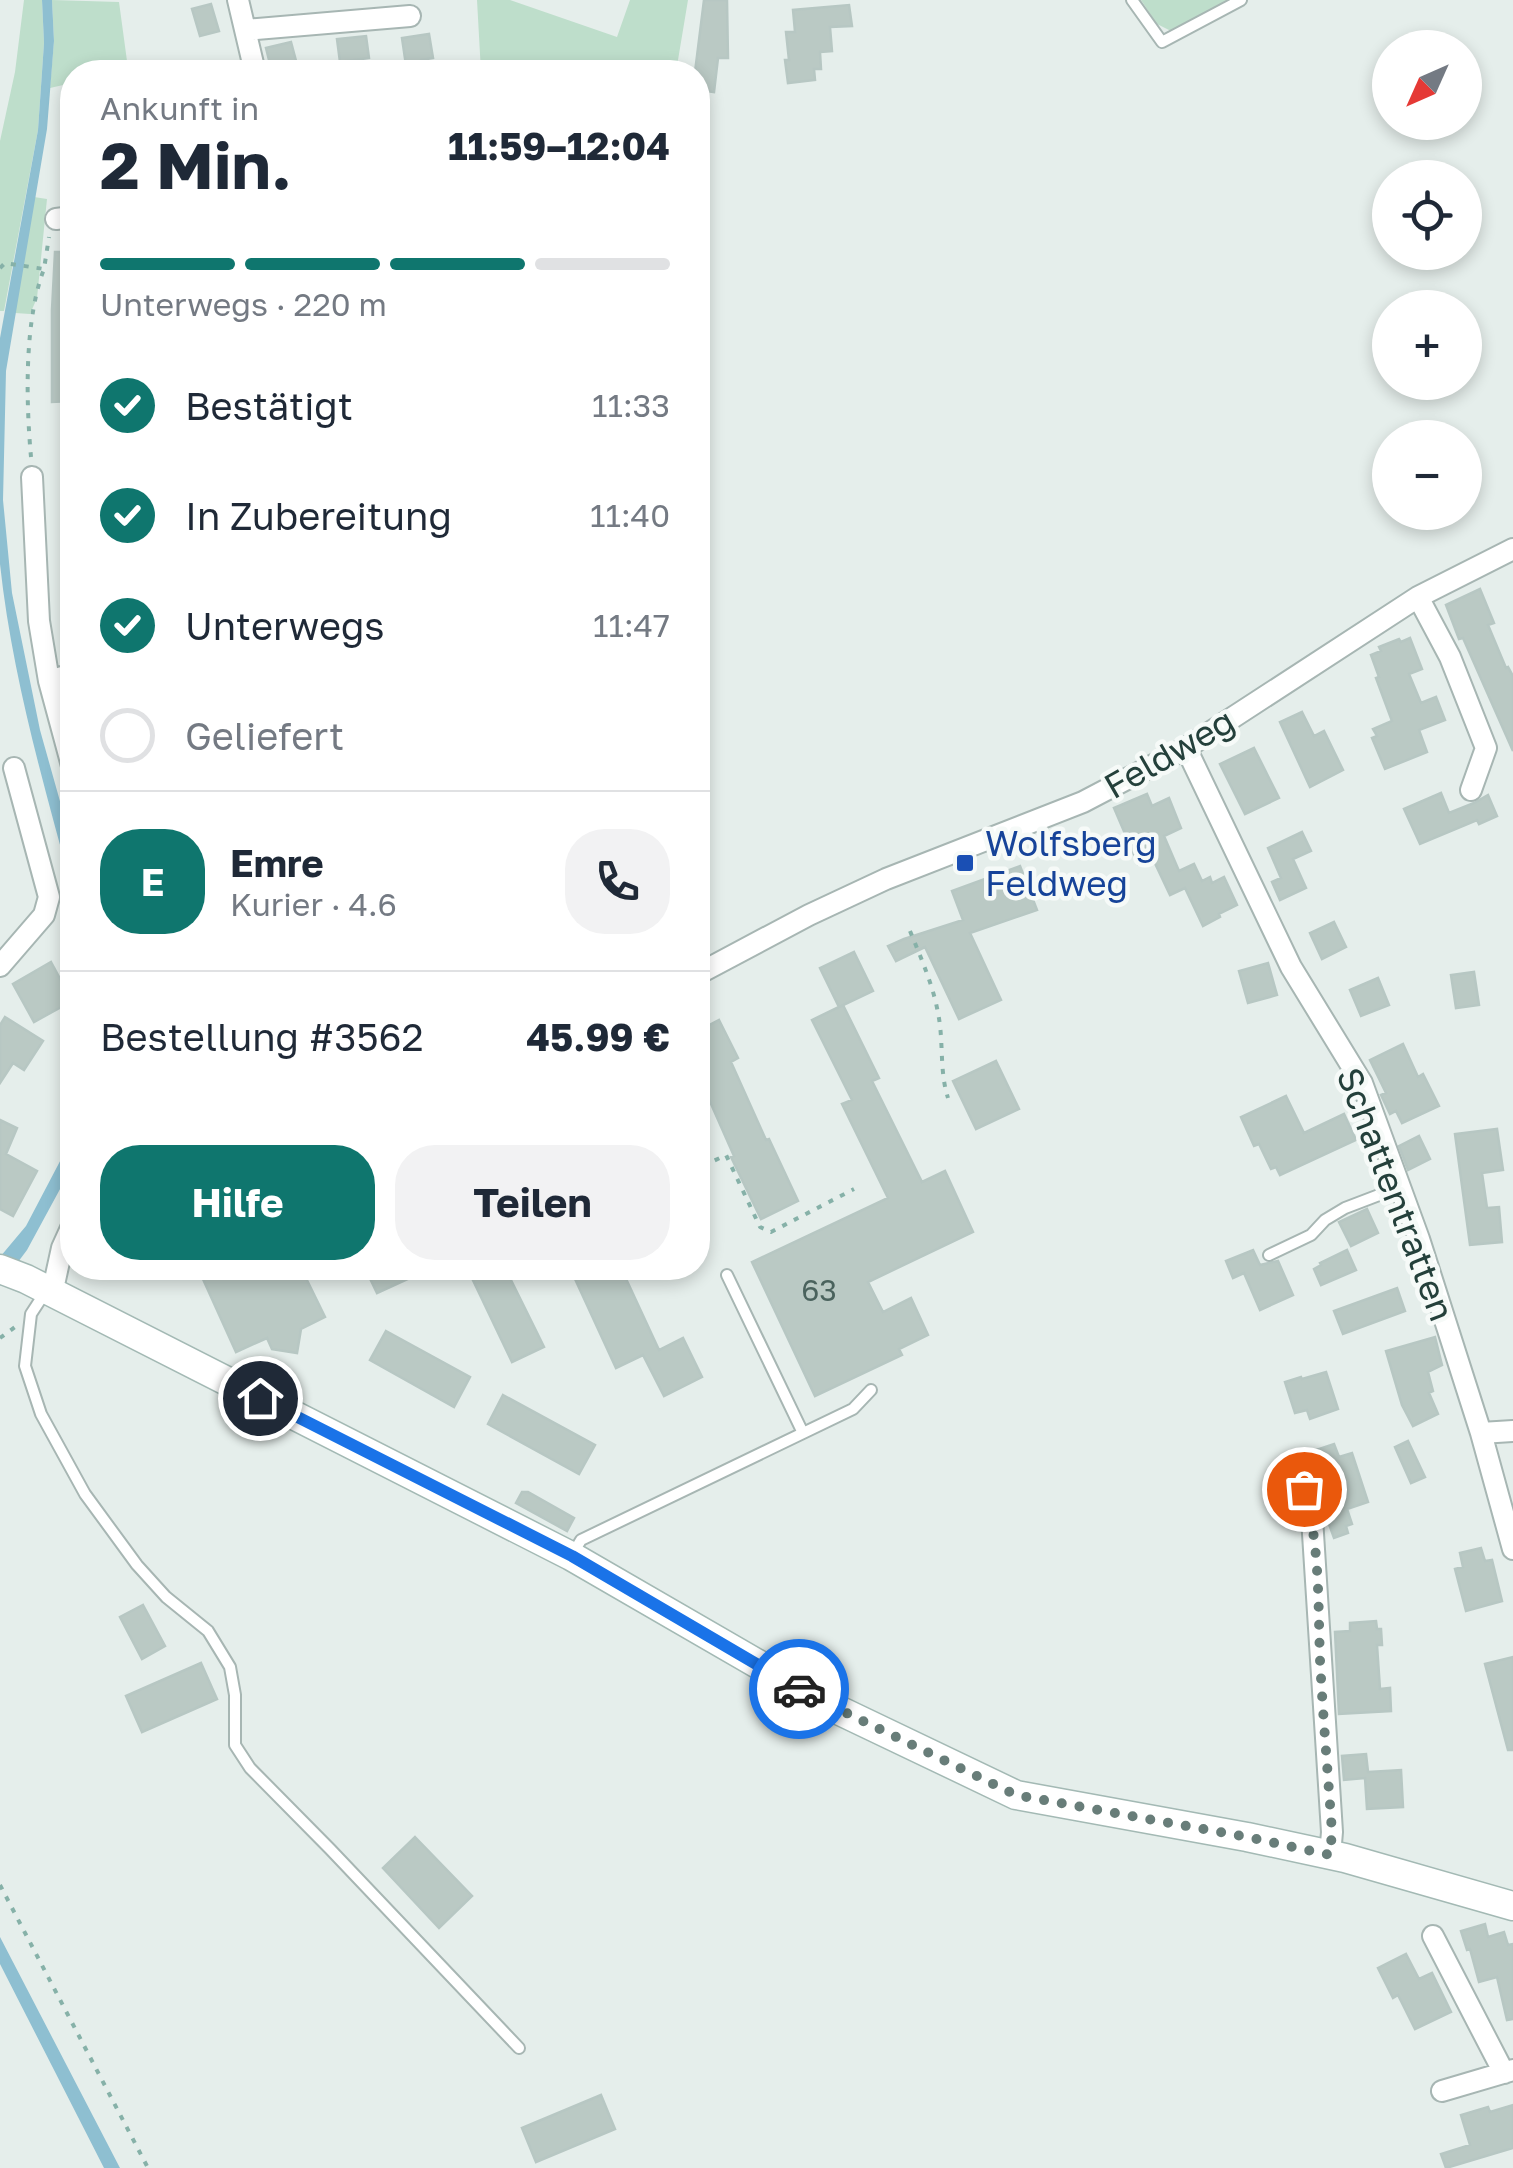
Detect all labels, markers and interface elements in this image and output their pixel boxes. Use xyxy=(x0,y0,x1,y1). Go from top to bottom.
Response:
north arrow xyxy=(1372,30,1482,140)
map controls xyxy=(1372,30,1482,530)
text: Ankunft in xyxy=(100,89,259,127)
text: 11:59–12:04 xyxy=(448,123,670,168)
text: 2 Min. xyxy=(100,125,292,203)
button: locate xyxy=(1372,160,1482,270)
text: Unterwegs · 220 m xyxy=(100,285,387,323)
button: + xyxy=(1372,290,1482,400)
icon: check xyxy=(100,378,155,433)
text: Bestätigt xyxy=(185,383,353,428)
text: 11:33 xyxy=(592,386,670,424)
button: − xyxy=(1372,420,1482,530)
icon: check xyxy=(100,488,155,543)
text: In Zubereitung xyxy=(185,493,452,538)
text: 11:40 xyxy=(590,496,670,534)
icon: check xyxy=(100,598,155,653)
text: Unterwegs xyxy=(185,603,385,648)
text: 11:47 xyxy=(593,606,670,644)
street label: Feldweg xyxy=(1097,699,1241,807)
text: Geliefert xyxy=(185,713,344,758)
place label: Wolfsberg Feldweg xyxy=(985,822,1157,904)
button: phone xyxy=(565,829,670,934)
text: Emre xyxy=(230,840,324,885)
marker: Wolfsberg Feldweg xyxy=(954,852,976,874)
text: E xyxy=(141,859,164,904)
text: Kurier · 4.6 xyxy=(230,885,397,923)
text: Bestellung #3562 xyxy=(100,1014,424,1059)
text: 45.99 € xyxy=(526,1014,670,1059)
street label: Schattentratten xyxy=(1328,1061,1464,1327)
button: Hilfe xyxy=(100,1145,375,1260)
button: Teilen xyxy=(395,1145,670,1260)
house number: 63 xyxy=(801,1272,837,1308)
pin xyxy=(218,1356,303,1441)
icon: home xyxy=(233,1371,288,1426)
pin xyxy=(1262,1447,1347,1532)
icon: bag xyxy=(1277,1462,1332,1517)
courier xyxy=(749,1639,849,1739)
icon: car xyxy=(772,1662,827,1717)

